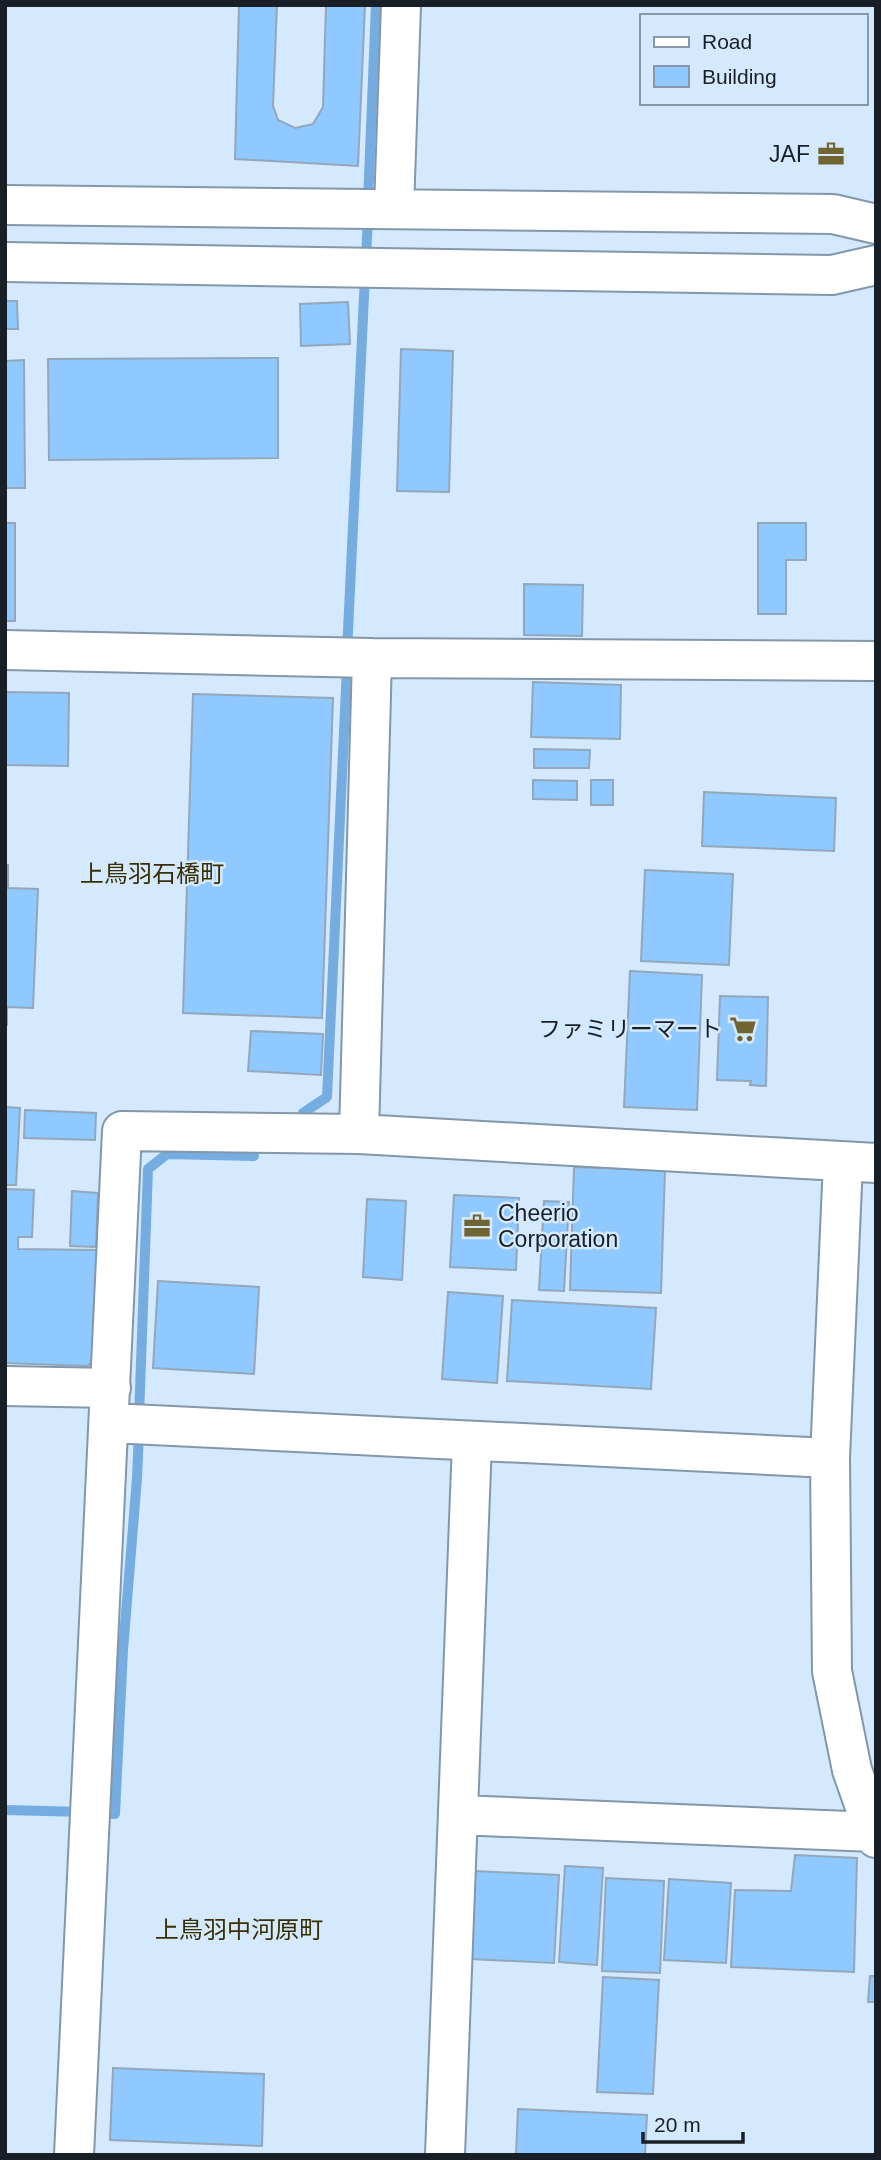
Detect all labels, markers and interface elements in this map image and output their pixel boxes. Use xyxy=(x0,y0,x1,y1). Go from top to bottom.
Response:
legend xyxy=(640,14,867,105)
text: Road xyxy=(702,30,752,53)
text: Building xyxy=(702,65,777,88)
office icon: JAF xyxy=(816,139,846,169)
place label: JAF xyxy=(769,141,810,167)
district label: 上鳥羽石橋町 xyxy=(80,860,224,887)
supermarket icon: ファミリーマート xyxy=(728,1014,758,1044)
place label: ファミリーマート xyxy=(538,1016,722,1042)
place label: Cheerio Corporation xyxy=(498,1200,618,1252)
office icon: Cheerio Corporation xyxy=(462,1211,492,1241)
district label: 上鳥羽中河原町 xyxy=(155,1916,323,1943)
scale bar xyxy=(643,2100,743,2144)
text: 20 m xyxy=(654,2113,701,2136)

